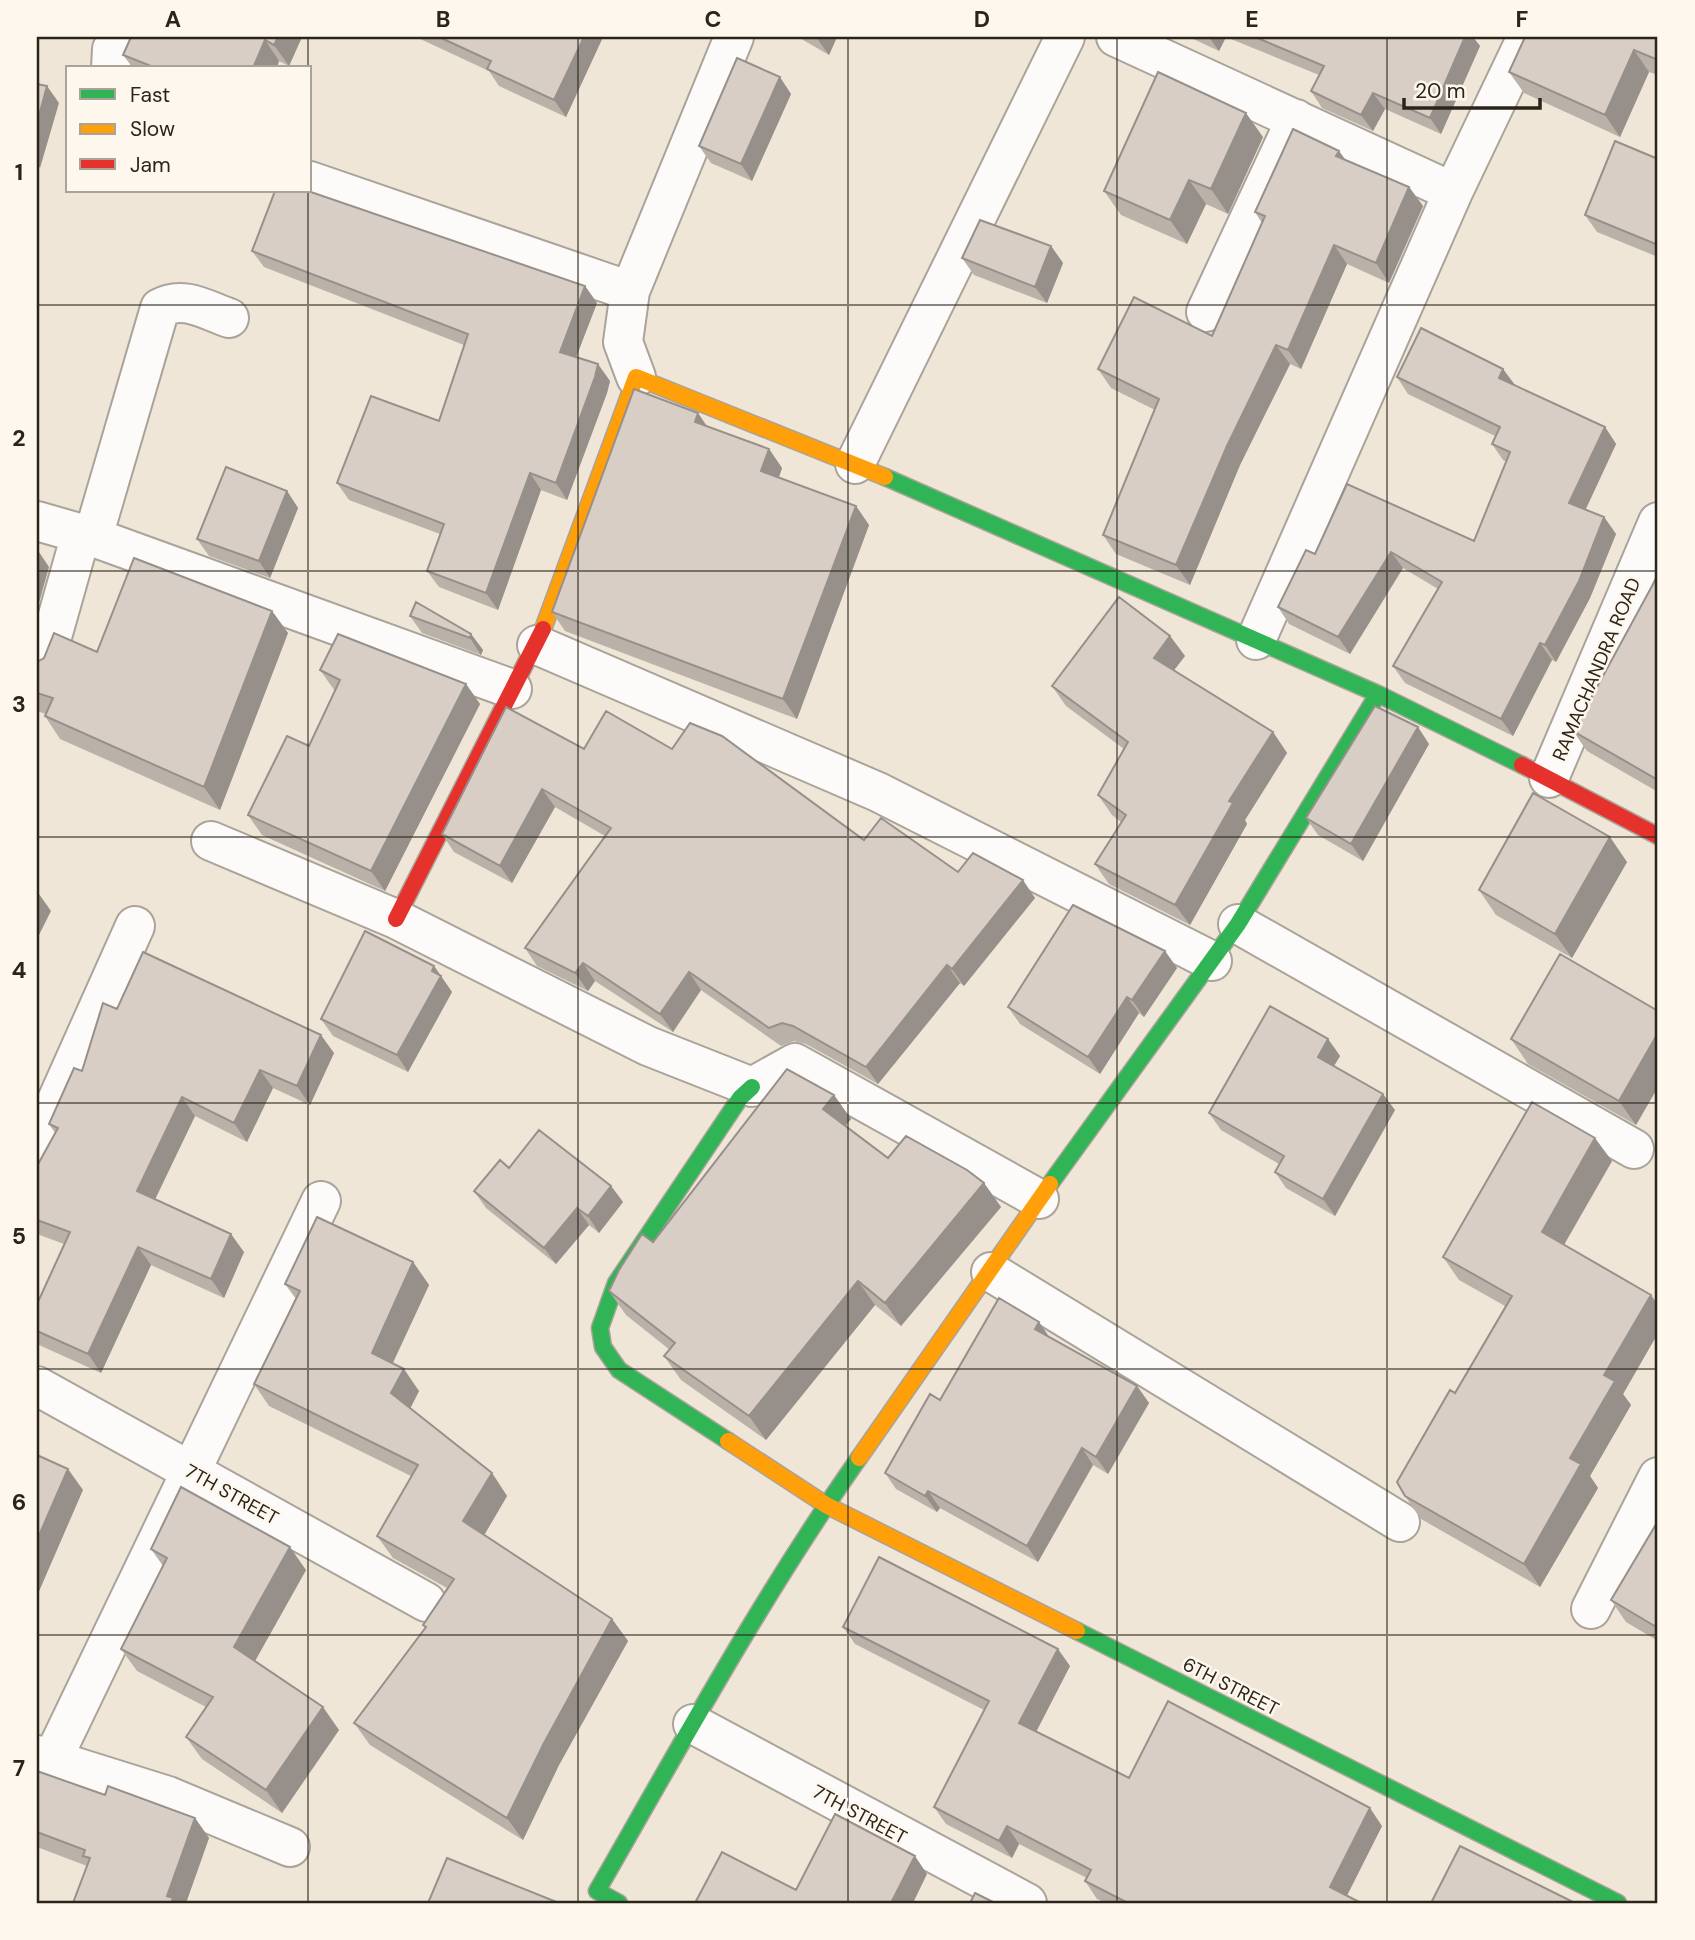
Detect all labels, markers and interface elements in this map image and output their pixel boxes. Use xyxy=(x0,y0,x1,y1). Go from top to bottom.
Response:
text: A xyxy=(165,4,181,34)
text: B xyxy=(436,4,450,34)
text: C xyxy=(705,4,721,34)
text: D xyxy=(974,4,990,34)
text: E xyxy=(1245,4,1259,34)
text: F xyxy=(1516,4,1529,34)
legend xyxy=(66,66,312,192)
scale bar xyxy=(1404,66,1541,110)
text: 20 m xyxy=(1415,77,1466,105)
text: Fast xyxy=(130,81,170,109)
text: Slow xyxy=(130,115,175,143)
text: Jam xyxy=(130,151,171,179)
text: 1 xyxy=(15,157,23,187)
text: 2 xyxy=(12,423,26,453)
street label: RAMACHANDRA ROAD xyxy=(1547,574,1646,765)
text: 3 xyxy=(12,689,26,719)
text: 4 xyxy=(12,955,27,985)
text: 5 xyxy=(12,1221,26,1251)
street label: 7TH STREET xyxy=(180,1458,283,1531)
text: 6 xyxy=(12,1487,26,1517)
street label: 6TH STREET xyxy=(1178,1652,1283,1722)
text: 7 xyxy=(13,1753,25,1783)
street label: 7TH STREET xyxy=(808,1779,912,1850)

